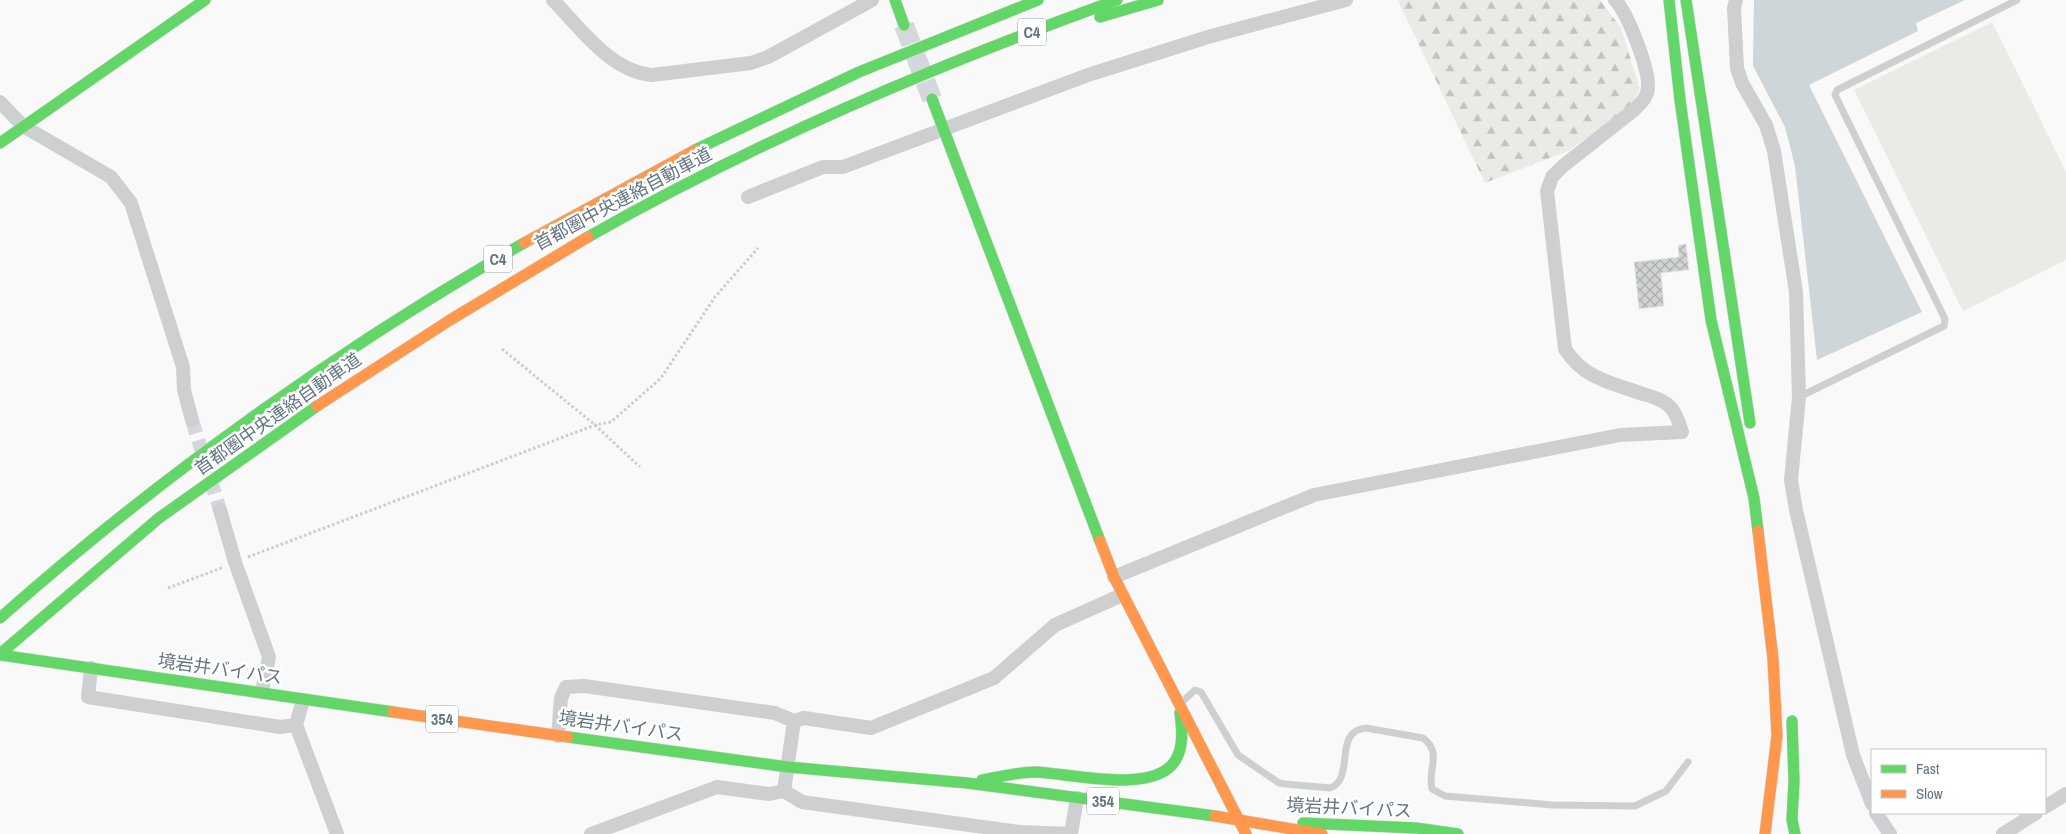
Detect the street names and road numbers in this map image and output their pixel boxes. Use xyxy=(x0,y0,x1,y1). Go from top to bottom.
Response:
road number: C4 xyxy=(1018,18,1046,46)
street label: 首都圏中央連絡自動車道 xyxy=(529,141,716,256)
road number: C4 xyxy=(484,245,512,272)
street label: 首都圏中央連絡自動車道 xyxy=(189,347,366,481)
street label: 境岩井バイパス xyxy=(156,647,284,690)
street label: 境岩井バイパス xyxy=(557,704,685,747)
road number: 354 xyxy=(426,706,458,732)
road number: 354 xyxy=(1087,788,1119,814)
street label: 境岩井バイパス xyxy=(1286,792,1412,823)

